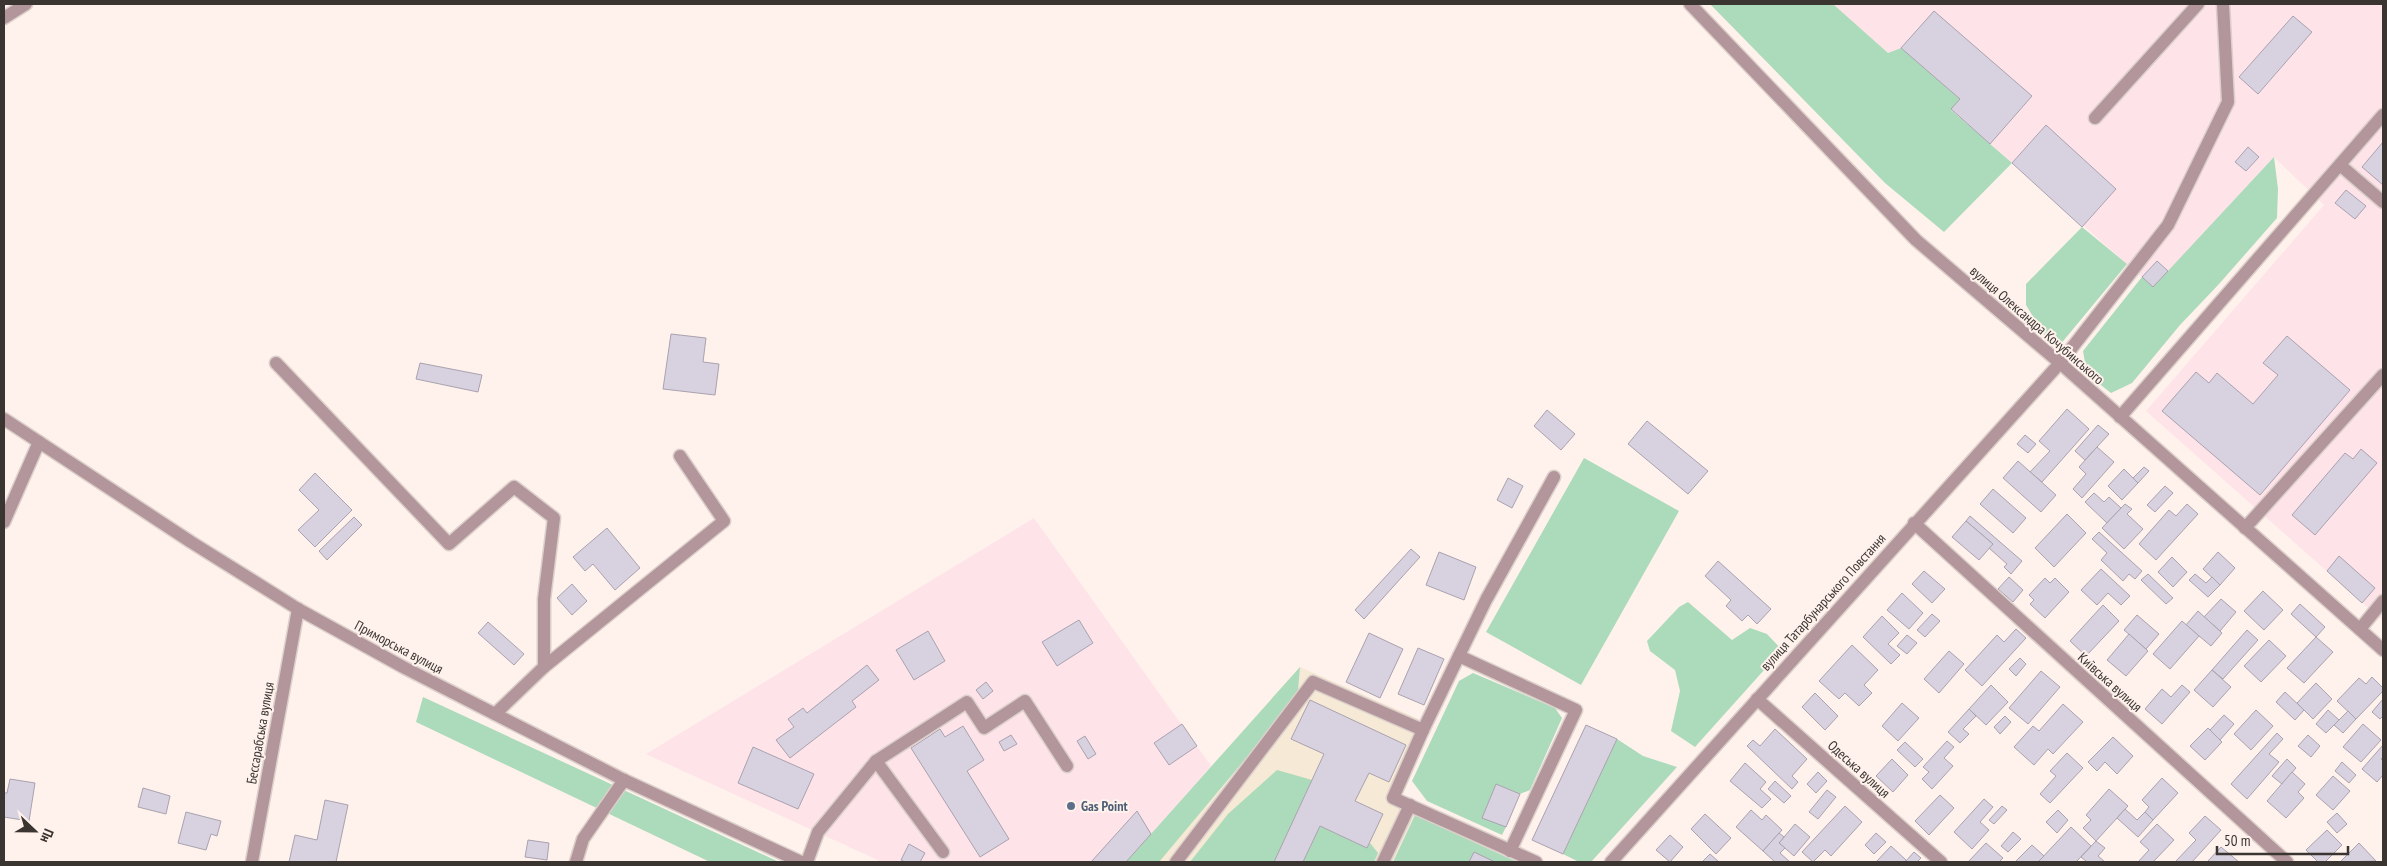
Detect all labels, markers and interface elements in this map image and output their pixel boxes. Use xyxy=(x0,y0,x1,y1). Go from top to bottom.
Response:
street label: вулиця Олександра Кочубинського xyxy=(1966,262,2108,388)
street label: вулиця Татарбунарського Повстання xyxy=(1757,530,1889,674)
street label: Приморська вулиця xyxy=(352,616,446,678)
street label: Київська вулиця xyxy=(2074,648,2146,716)
street label: Бессарабська вулиця xyxy=(242,681,278,785)
street label: Одеська вулиця xyxy=(1824,736,1894,802)
place label: Gas Point xyxy=(1081,797,1128,815)
marker: Gas Point xyxy=(1065,800,1077,812)
north arrow xyxy=(10,806,60,856)
scale bar xyxy=(2217,824,2348,856)
text: Пн xyxy=(36,826,58,846)
text: 50 m xyxy=(2224,831,2250,850)

